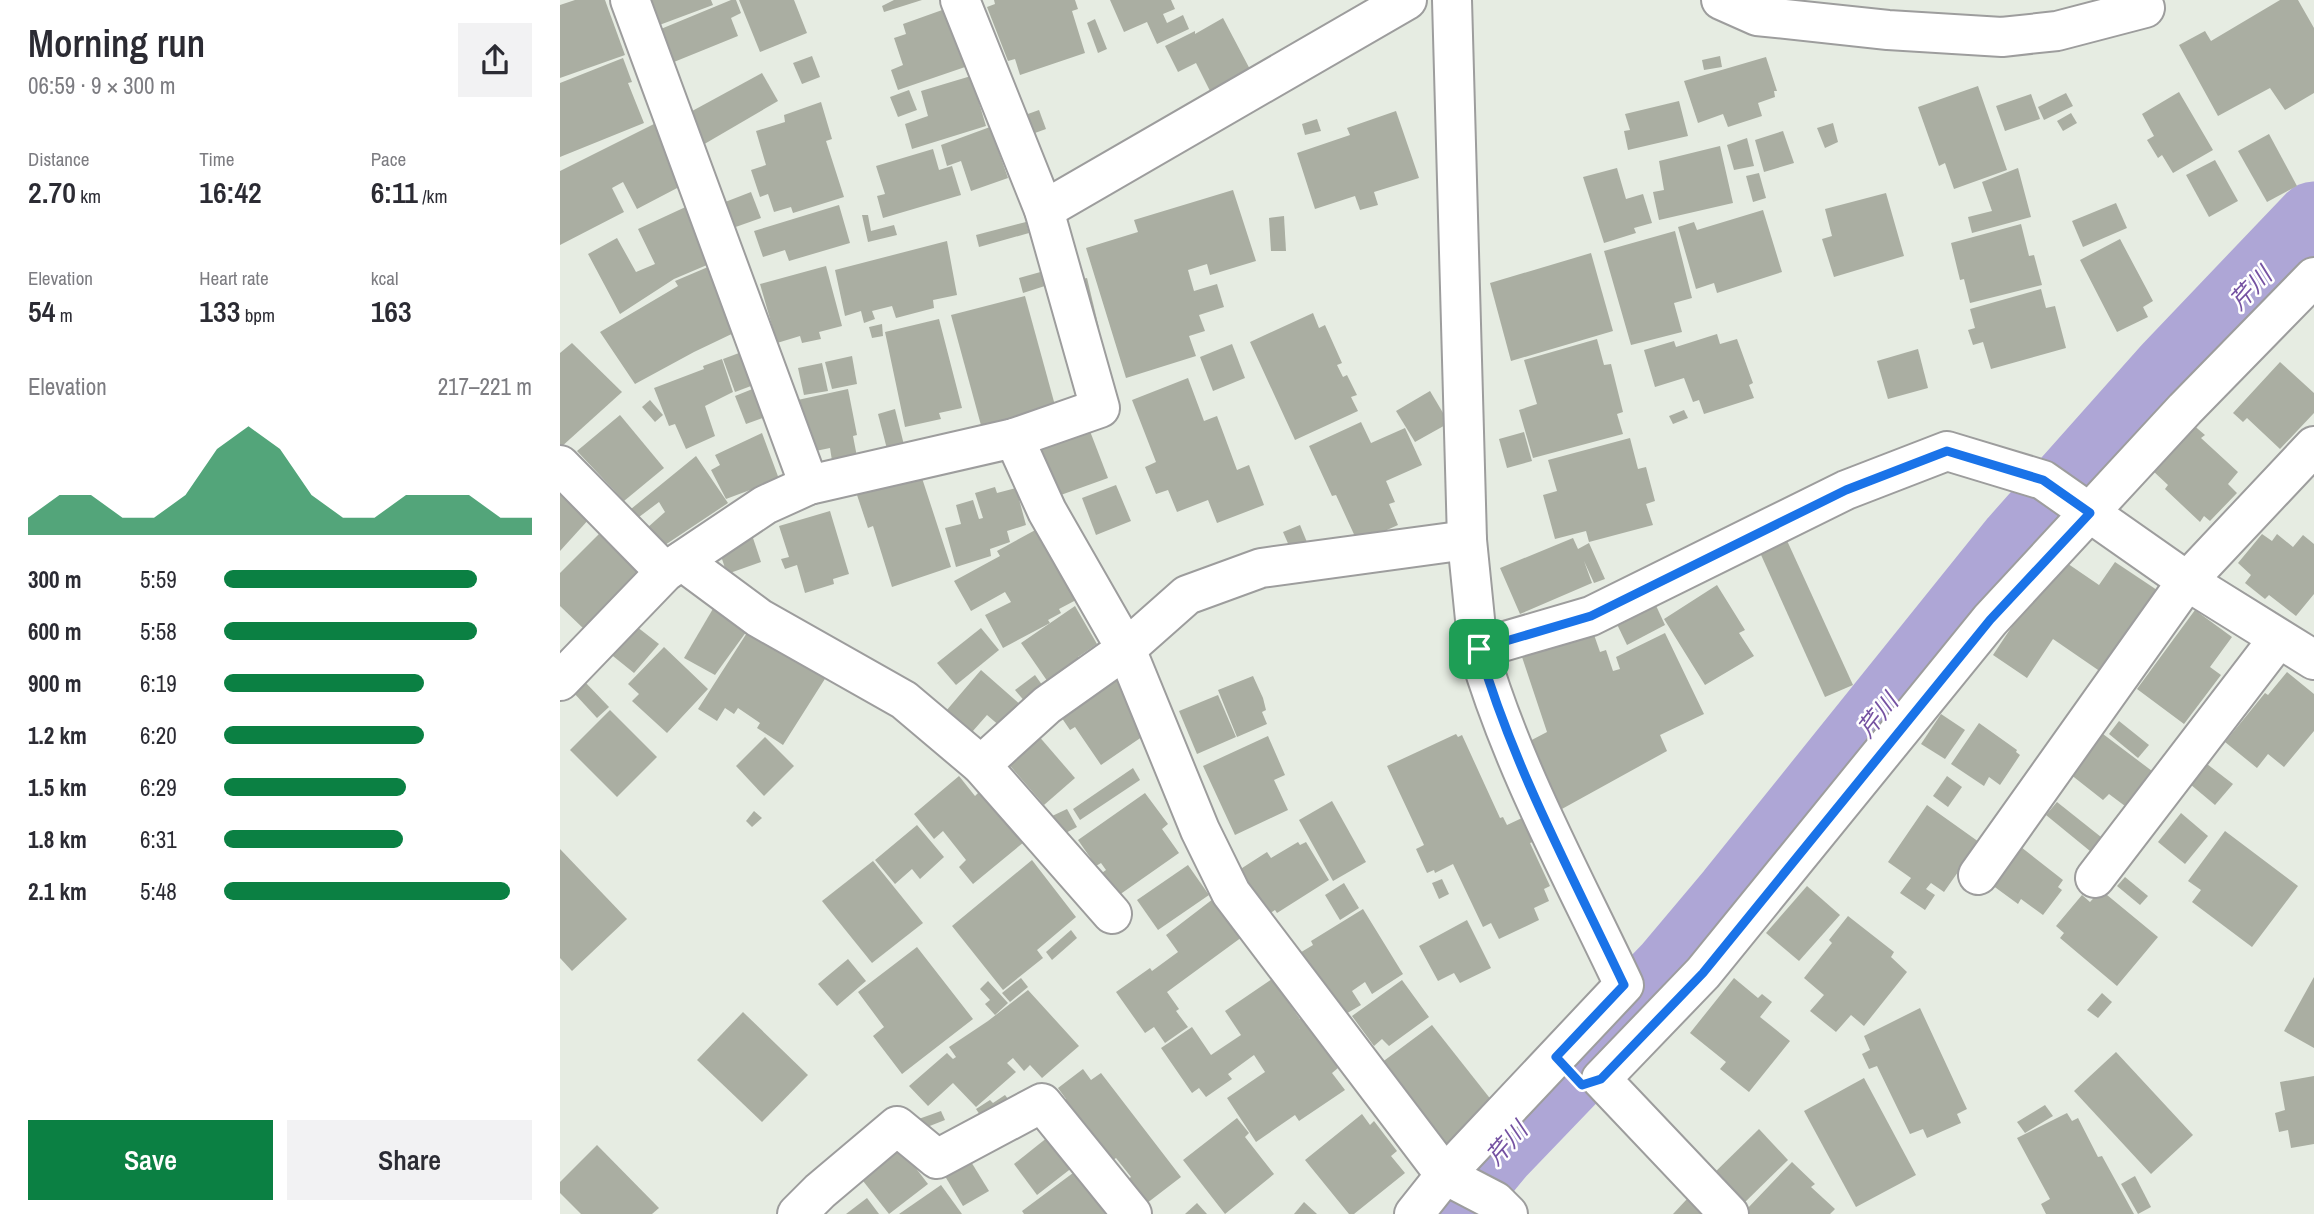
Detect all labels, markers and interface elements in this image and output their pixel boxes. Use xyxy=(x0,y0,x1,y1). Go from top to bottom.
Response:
text: Morning run xyxy=(28,18,205,69)
button: share xyxy=(458,23,532,97)
text: 06:59 · 9 × 300 m xyxy=(28,70,175,101)
text: Distance xyxy=(28,146,89,172)
text: Time xyxy=(199,146,234,172)
text: Pace xyxy=(371,146,406,172)
text: 2.70 xyxy=(28,172,76,212)
text: 16:42 xyxy=(199,172,262,212)
text: 6:11 xyxy=(371,172,418,212)
text: km xyxy=(76,183,101,209)
text: /km xyxy=(418,183,447,209)
water label: 芹川 xyxy=(2222,257,2280,316)
text: Elevation xyxy=(28,265,93,291)
text: Heart rate xyxy=(199,265,269,291)
text: kcal xyxy=(371,265,398,291)
text: 54 xyxy=(28,291,55,331)
text: 133 xyxy=(199,291,240,331)
text: 163 xyxy=(371,291,412,331)
text: m xyxy=(55,302,73,328)
text: bpm xyxy=(240,302,275,328)
text: Elevation xyxy=(28,371,107,402)
text: 217–221 m xyxy=(438,371,532,402)
text: 300 m xyxy=(28,564,81,595)
text: 5:59 xyxy=(140,564,177,595)
text: 600 m xyxy=(28,616,81,647)
text: 5:58 xyxy=(140,616,177,647)
pin xyxy=(1449,619,1509,679)
icon: arrive xyxy=(1460,630,1498,668)
text: 900 m xyxy=(28,668,81,699)
text: 6:19 xyxy=(140,668,177,699)
water label: 芹川 xyxy=(1849,684,1906,744)
text: 1.2 km xyxy=(28,720,87,751)
text: 6:20 xyxy=(140,720,177,751)
text: 1.5 km xyxy=(28,772,87,803)
text: 6:29 xyxy=(140,772,177,803)
text: 1.8 km xyxy=(28,824,87,855)
text: 6:31 xyxy=(140,824,177,855)
text: 2.1 km xyxy=(28,876,87,907)
text: 5:48 xyxy=(140,876,177,907)
water label: 芹川 xyxy=(1478,1112,1536,1172)
button: Save xyxy=(28,1120,273,1200)
button: Share xyxy=(287,1120,532,1200)

